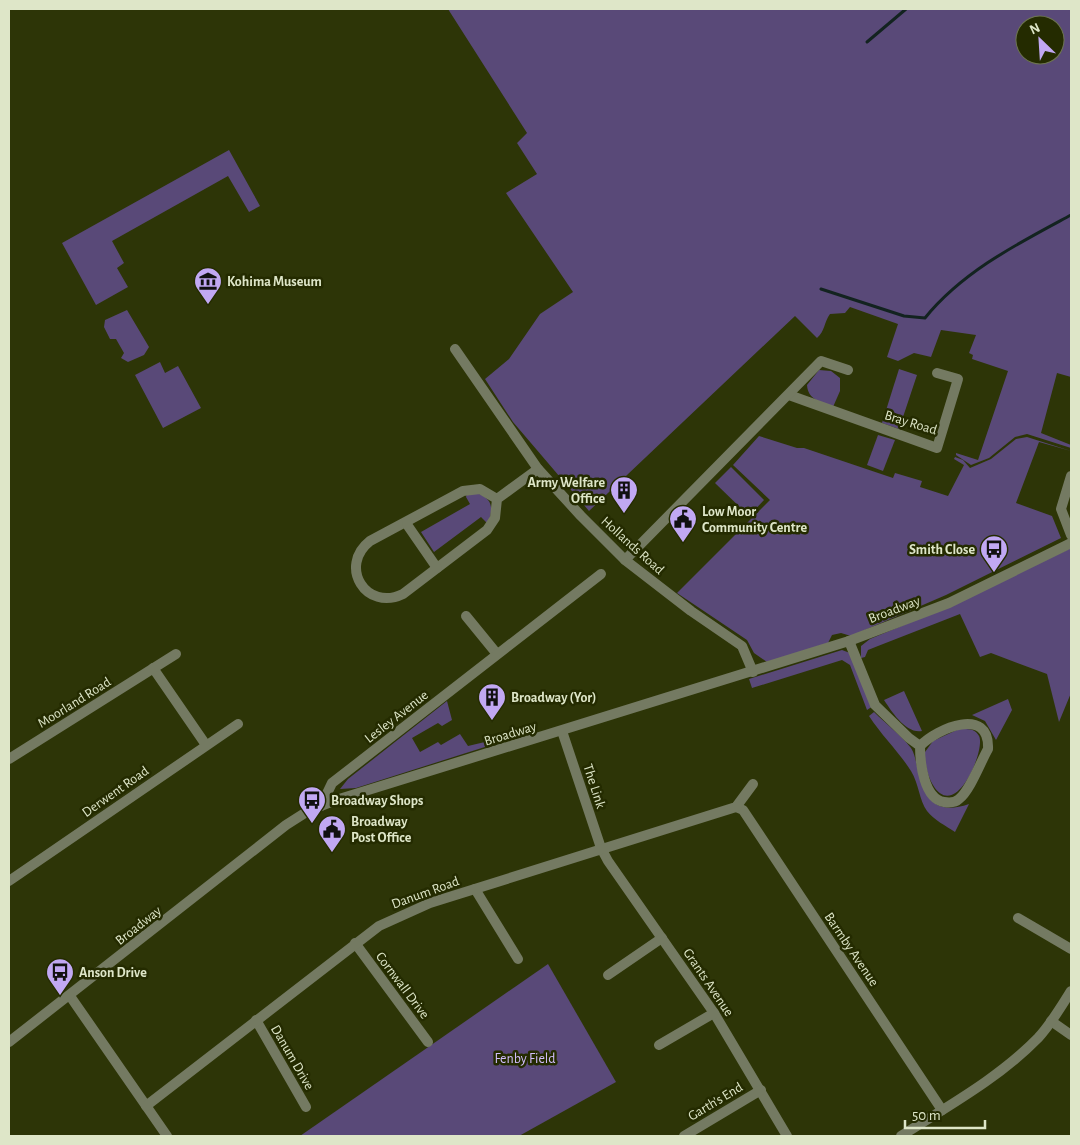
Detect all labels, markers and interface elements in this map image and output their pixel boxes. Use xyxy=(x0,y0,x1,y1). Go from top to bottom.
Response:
north arrow xyxy=(1015,15,1065,65)
text: N xyxy=(1028,21,1042,38)
museum icon: Kohima Museum xyxy=(193,266,223,305)
place label: Kohima Museum xyxy=(227,275,322,289)
street label: Bray Road xyxy=(883,408,939,438)
building icon: Army Welfare Office xyxy=(609,475,639,514)
place label: Army Welfare Office xyxy=(527,476,605,506)
public building icon: Low Moor Community Centre xyxy=(668,504,698,543)
place label: Low Moor Community Centre xyxy=(702,505,807,535)
street label: Hollands Road xyxy=(598,514,666,577)
bus stop icon: Smith Close xyxy=(979,534,1009,573)
place label: Smith Close xyxy=(909,543,975,557)
street label: Broadway xyxy=(867,594,922,626)
street label: Moorland Road xyxy=(35,675,114,731)
building icon: Broadway (Yor) xyxy=(477,682,507,721)
street label: Lesley Avenue xyxy=(362,688,431,746)
place label: Broadway (Yor) xyxy=(511,691,596,705)
street label: Broadway xyxy=(482,719,538,749)
street label: The Link xyxy=(580,762,608,811)
street label: Derwent Road xyxy=(80,764,151,820)
bus stop icon: Broadway Shops xyxy=(297,785,327,824)
place label: Broadway Shops xyxy=(331,794,423,808)
public building icon: Broadway Post Office xyxy=(317,814,347,853)
place label: Broadway Post Office xyxy=(351,815,412,845)
street label: Danum Road xyxy=(390,874,461,912)
street label: Broadway xyxy=(113,904,164,948)
street label: Barmby Avenue xyxy=(821,910,881,989)
street label: Grants Avenue xyxy=(680,946,736,1019)
street label: Cornwall Drive xyxy=(373,950,432,1021)
bus stop icon: Anson Drive xyxy=(45,957,75,996)
place label: Anson Drive xyxy=(79,966,147,980)
street label: Danum Drive xyxy=(268,1023,316,1092)
park label: Fenby Field xyxy=(494,1052,556,1066)
street label: Garth's End xyxy=(686,1080,745,1124)
scale bar xyxy=(905,1098,985,1130)
text: 50 m xyxy=(912,1108,941,1123)

